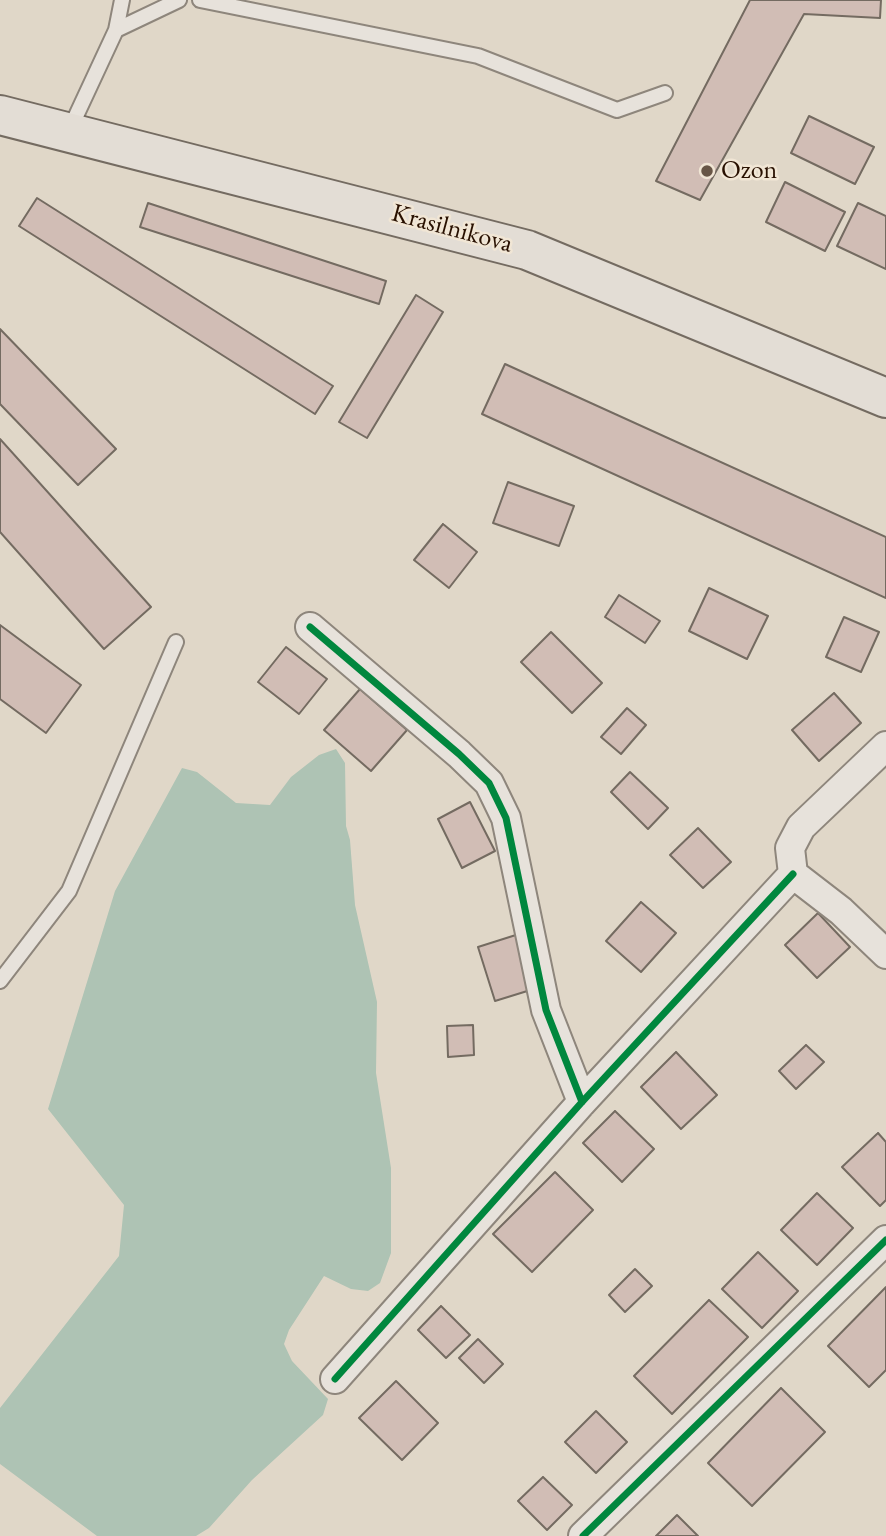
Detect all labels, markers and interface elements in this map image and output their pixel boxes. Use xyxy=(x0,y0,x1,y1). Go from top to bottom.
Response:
place label: Ozon xyxy=(721,155,777,187)
marker: Ozon xyxy=(699,163,715,179)
street label: Krasilnikova xyxy=(388,198,516,260)

